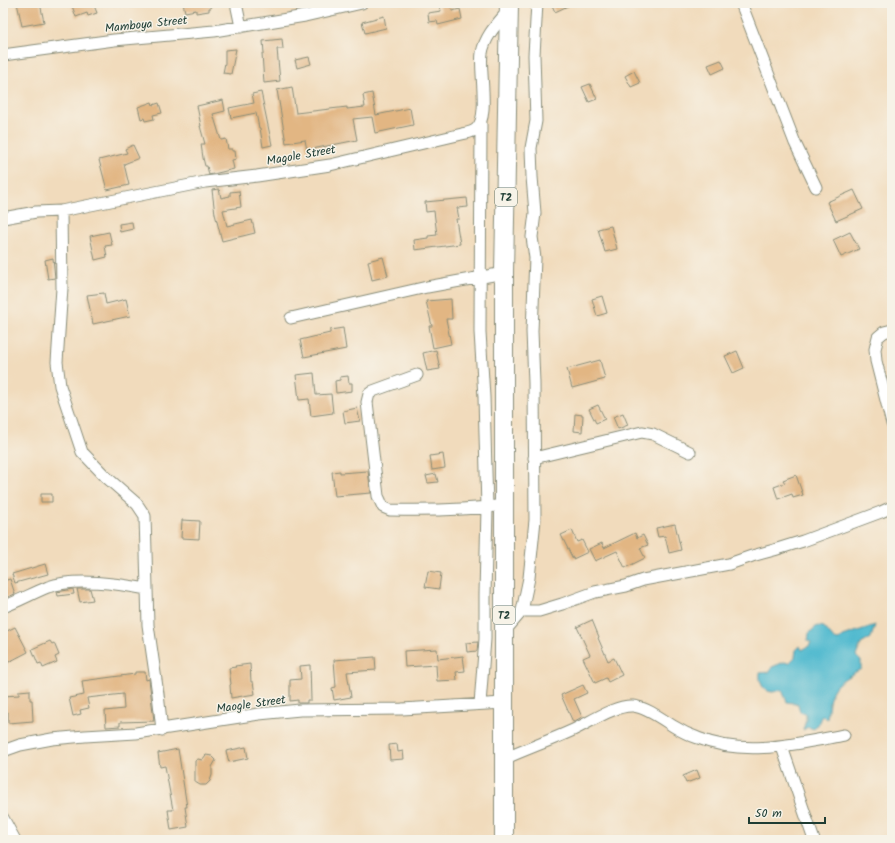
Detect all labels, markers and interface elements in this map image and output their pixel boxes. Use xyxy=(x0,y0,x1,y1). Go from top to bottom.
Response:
street label: Mamboya Street xyxy=(104,11,189,38)
street label: Magole Street xyxy=(265,140,337,171)
road number: T2 xyxy=(495,188,517,206)
road number: T2 xyxy=(493,606,515,624)
street label: Maogle Street xyxy=(215,690,287,719)
scale bar xyxy=(749,799,825,825)
text: 50 m xyxy=(755,804,782,823)

